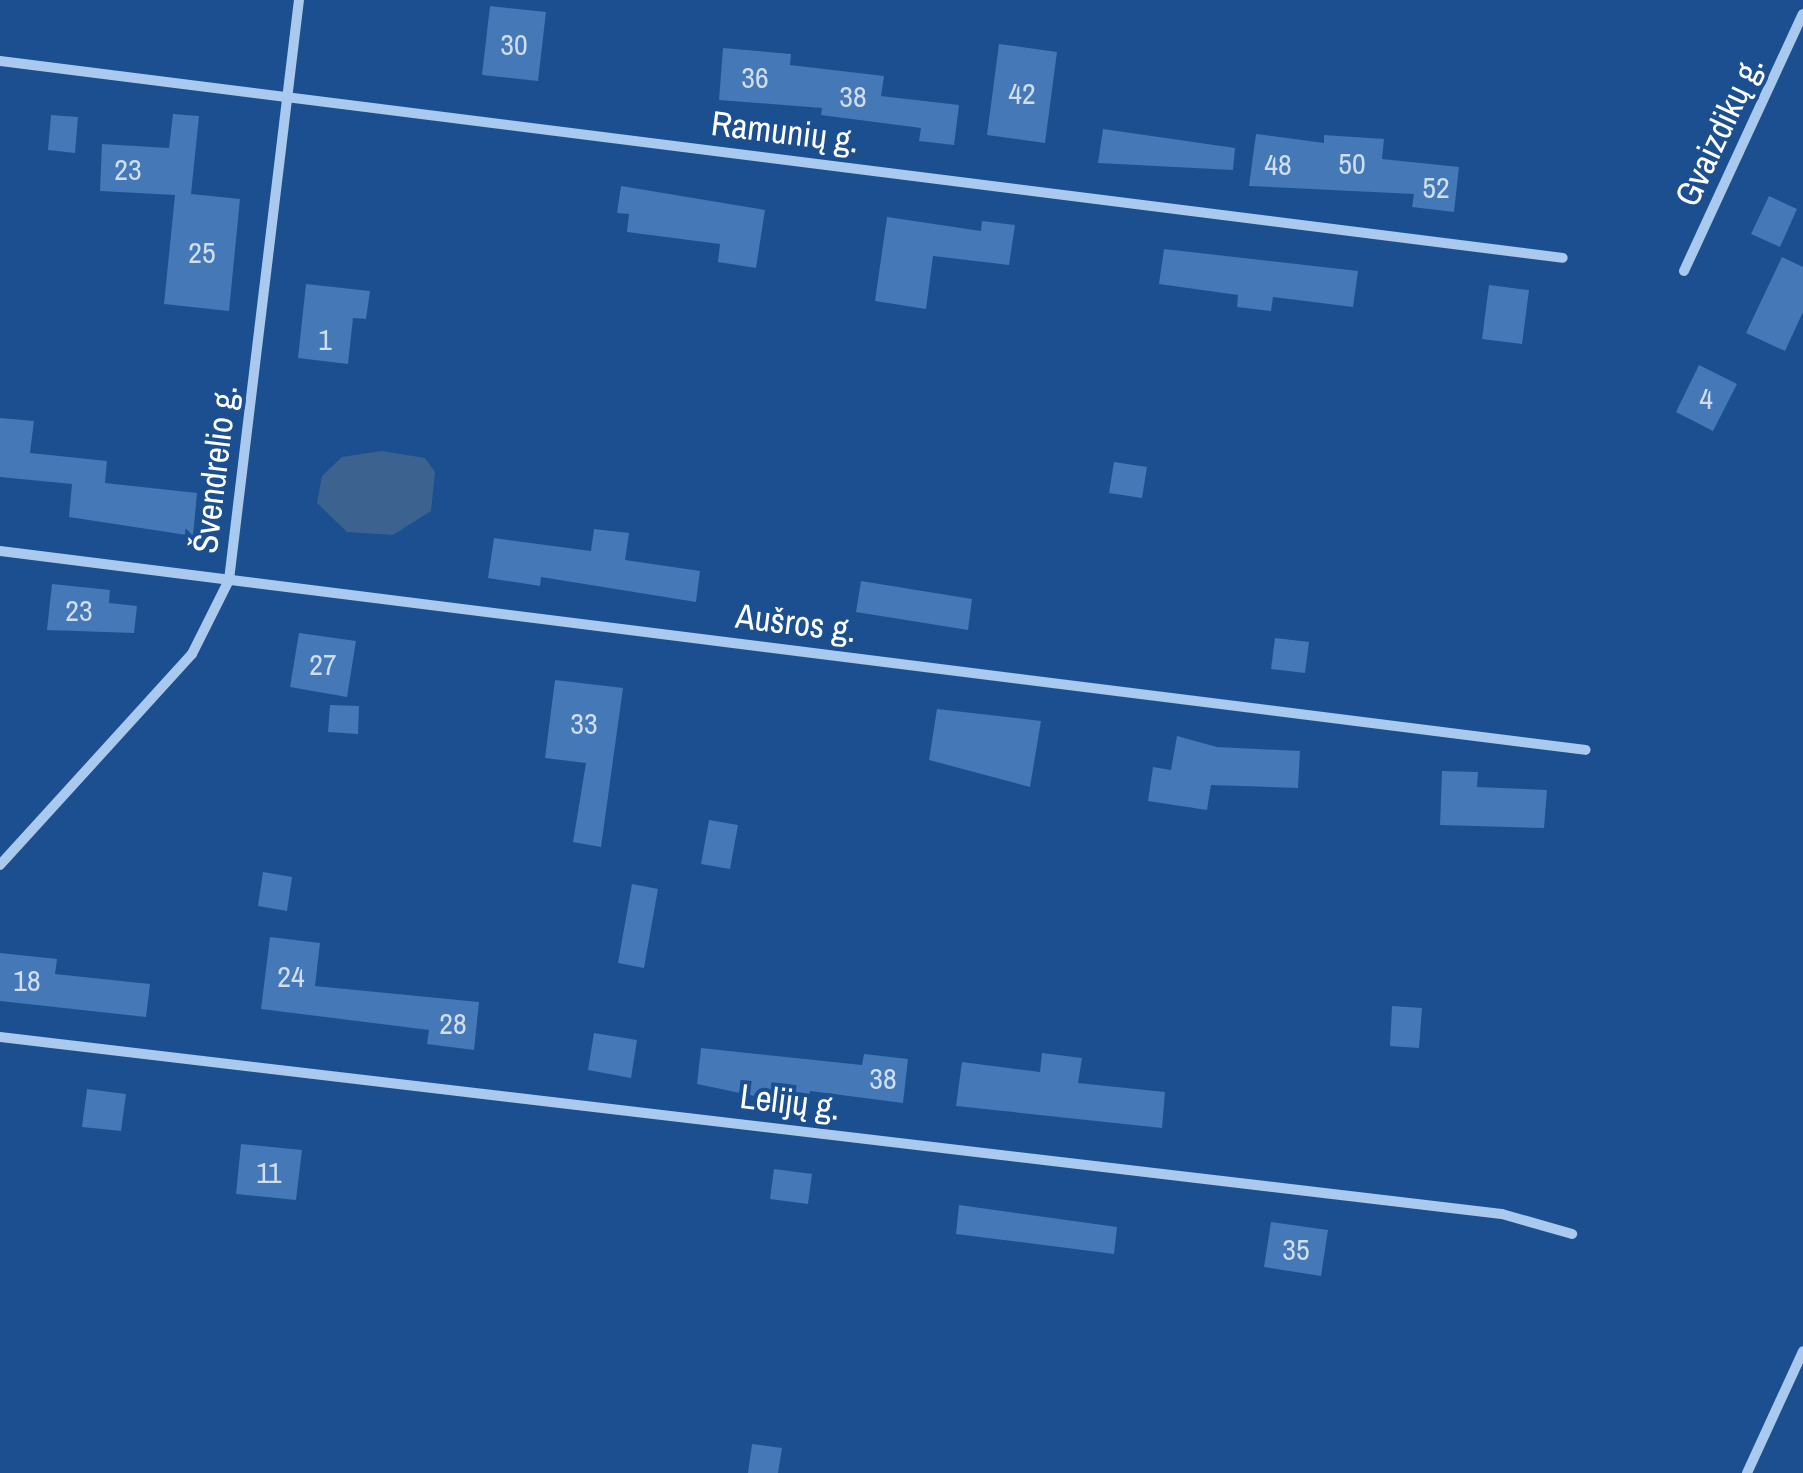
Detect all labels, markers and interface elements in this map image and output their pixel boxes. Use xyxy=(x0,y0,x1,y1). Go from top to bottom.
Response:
house number: 30 xyxy=(500,26,528,62)
street label: Gvaizdikų g. xyxy=(1666,49,1772,213)
house number: 36 xyxy=(741,59,769,95)
house number: 42 xyxy=(1008,75,1036,111)
house number: 38 xyxy=(839,78,867,114)
street label: Ramunių g. xyxy=(709,102,861,162)
house number: 50 xyxy=(1338,145,1366,181)
house number: 48 xyxy=(1264,146,1292,182)
house number: 23 xyxy=(114,151,142,187)
house number: 52 xyxy=(1422,169,1450,205)
house number: 25 xyxy=(188,234,216,270)
house number: 1 xyxy=(318,321,332,357)
house number: 4 xyxy=(1699,380,1713,416)
street label: Švendrelio g. xyxy=(184,383,246,555)
house number: 23 xyxy=(65,592,93,628)
street label: Aušros g. xyxy=(733,595,859,651)
house number: 27 xyxy=(309,646,337,682)
house number: 33 xyxy=(570,705,598,741)
house number: 24 xyxy=(277,958,305,994)
house number: 18 xyxy=(13,962,41,998)
house number: 28 xyxy=(439,1005,467,1041)
house number: 38 xyxy=(869,1060,897,1096)
street label: Lelijų g. xyxy=(738,1075,842,1129)
house number: 11 xyxy=(256,1154,282,1190)
house number: 35 xyxy=(1282,1231,1310,1267)

